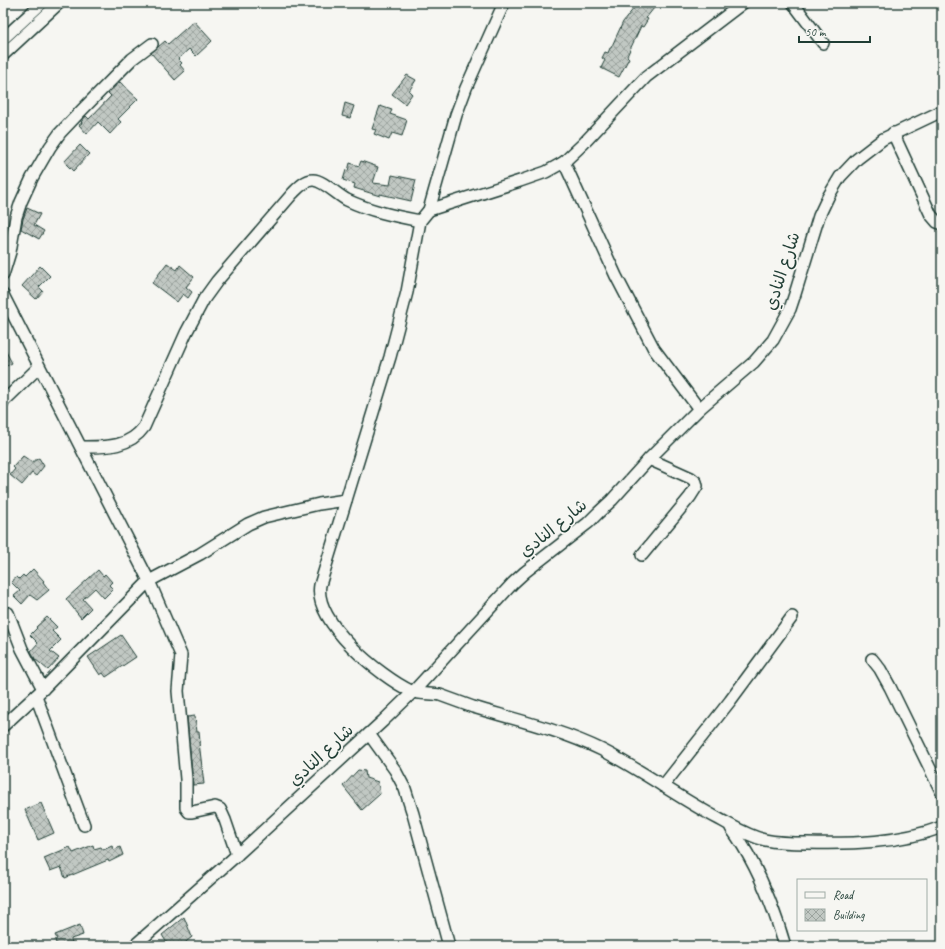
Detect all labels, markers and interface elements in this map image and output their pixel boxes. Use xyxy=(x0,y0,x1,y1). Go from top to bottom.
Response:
scale bar xyxy=(799,18,870,44)
text: 50 m xyxy=(805,24,827,40)
street label: شارع النادي xyxy=(759,229,806,313)
street label: شارع النادي xyxy=(515,494,592,563)
street label: شارع النادي xyxy=(284,720,359,792)
legend xyxy=(797,879,927,931)
text: Road xyxy=(833,887,855,903)
text: Building xyxy=(833,907,865,923)

